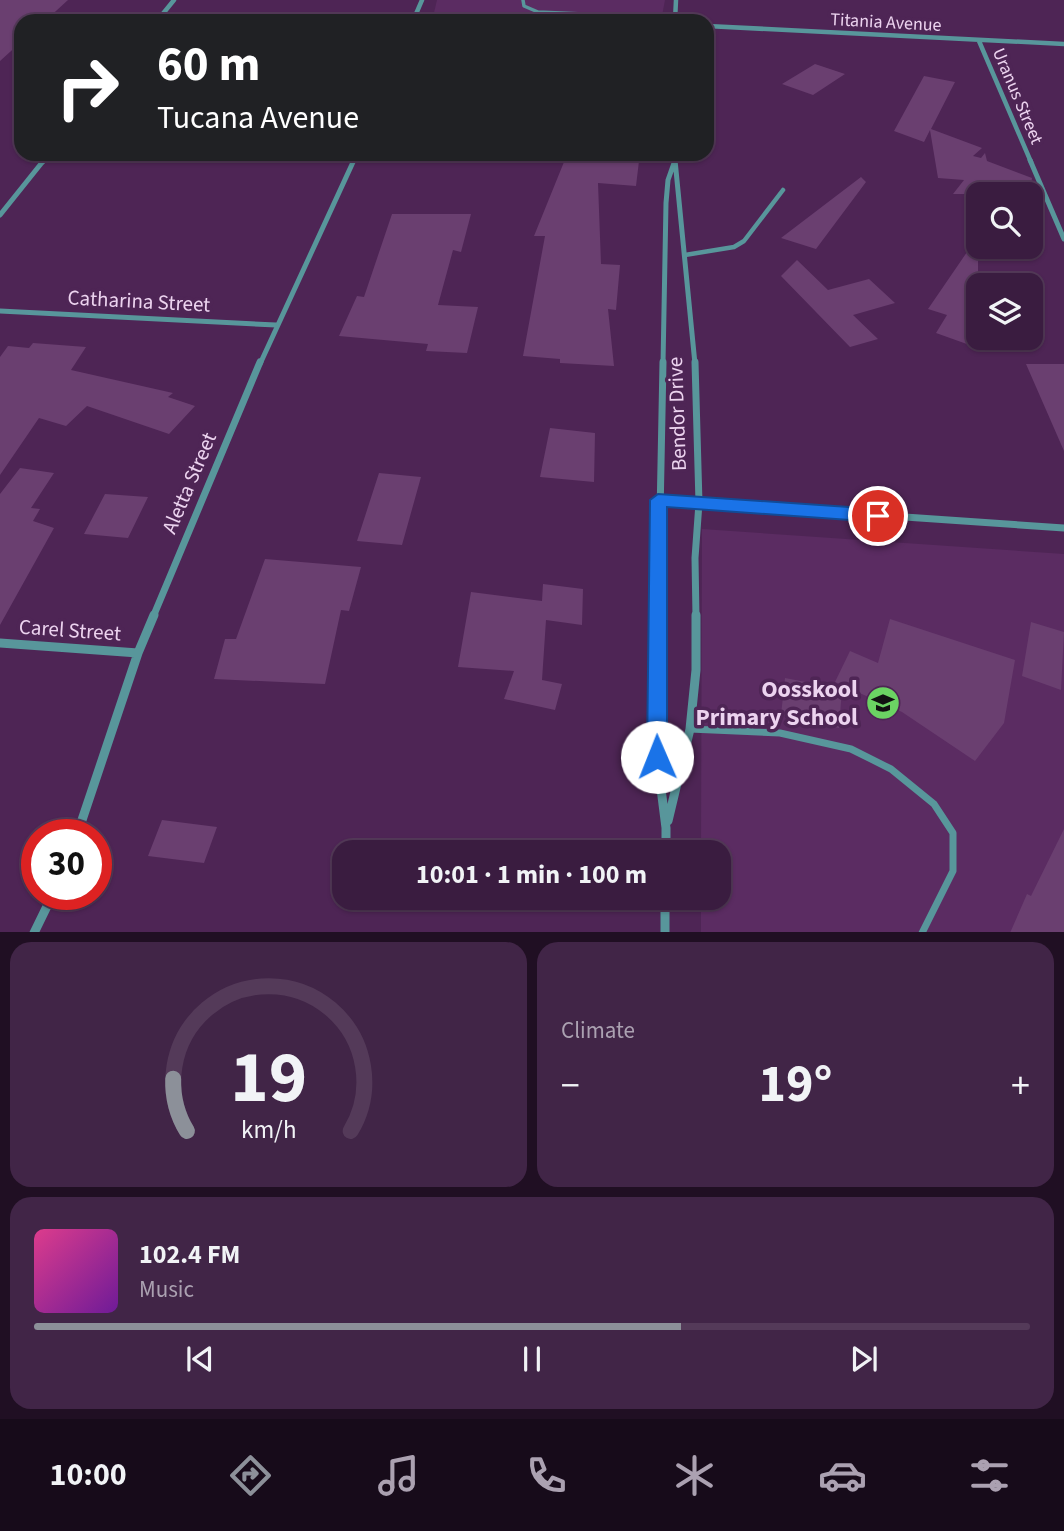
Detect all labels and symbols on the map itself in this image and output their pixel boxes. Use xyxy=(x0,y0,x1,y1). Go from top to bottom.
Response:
street label: Titania Avenue xyxy=(830,7,942,38)
street label: Uranus Street xyxy=(986,44,1049,148)
street label: Catharina Street xyxy=(67,282,211,320)
street label: Bendor Drive xyxy=(660,356,694,472)
street label: Aletta Street xyxy=(154,428,224,538)
pin xyxy=(848,486,908,546)
street label: Carel Street xyxy=(18,611,122,649)
place label: Oosskool Primary School xyxy=(695,672,858,735)
school or university icon: Oosskool Primary School xyxy=(864,684,902,722)
position arrow xyxy=(620,720,694,794)
speed limit sign: 30 xyxy=(21,819,112,910)

